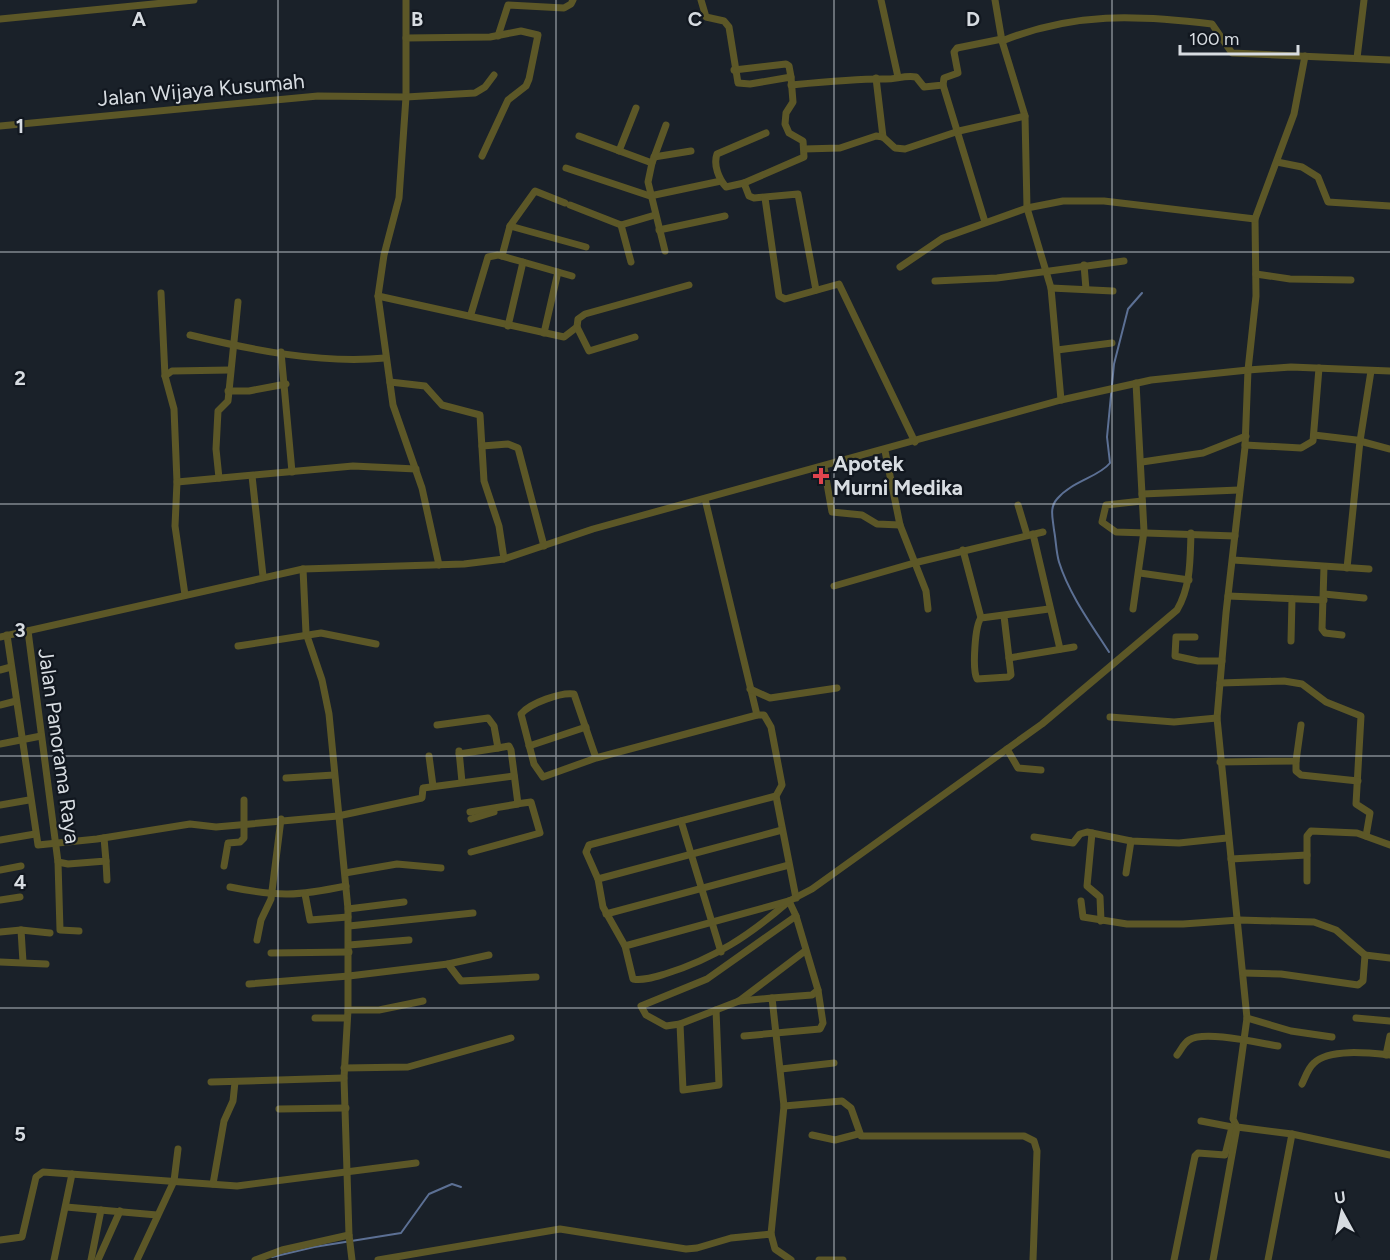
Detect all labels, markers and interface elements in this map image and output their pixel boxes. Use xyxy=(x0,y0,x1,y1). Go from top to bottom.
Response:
text: A xyxy=(132,7,147,31)
text: B xyxy=(411,7,423,31)
text: C xyxy=(688,7,702,31)
text: D xyxy=(966,7,980,31)
scale bar xyxy=(1180,18,1298,56)
text: 100 m xyxy=(1189,28,1239,50)
street label: Jalan Wijaya Kusumah xyxy=(96,68,306,111)
text: 1 xyxy=(16,114,24,138)
text: 2 xyxy=(14,366,26,390)
place label: Apotek Murni Medika xyxy=(833,451,963,500)
marker: Apotek Murni Medika xyxy=(814,469,828,483)
text: 3 xyxy=(14,618,26,642)
street label: Jalan Panorama Raya xyxy=(33,647,86,845)
text: 4 xyxy=(14,870,27,894)
text: 5 xyxy=(14,1122,26,1146)
north arrow xyxy=(1312,1182,1372,1242)
text: U xyxy=(1333,1187,1347,1208)

